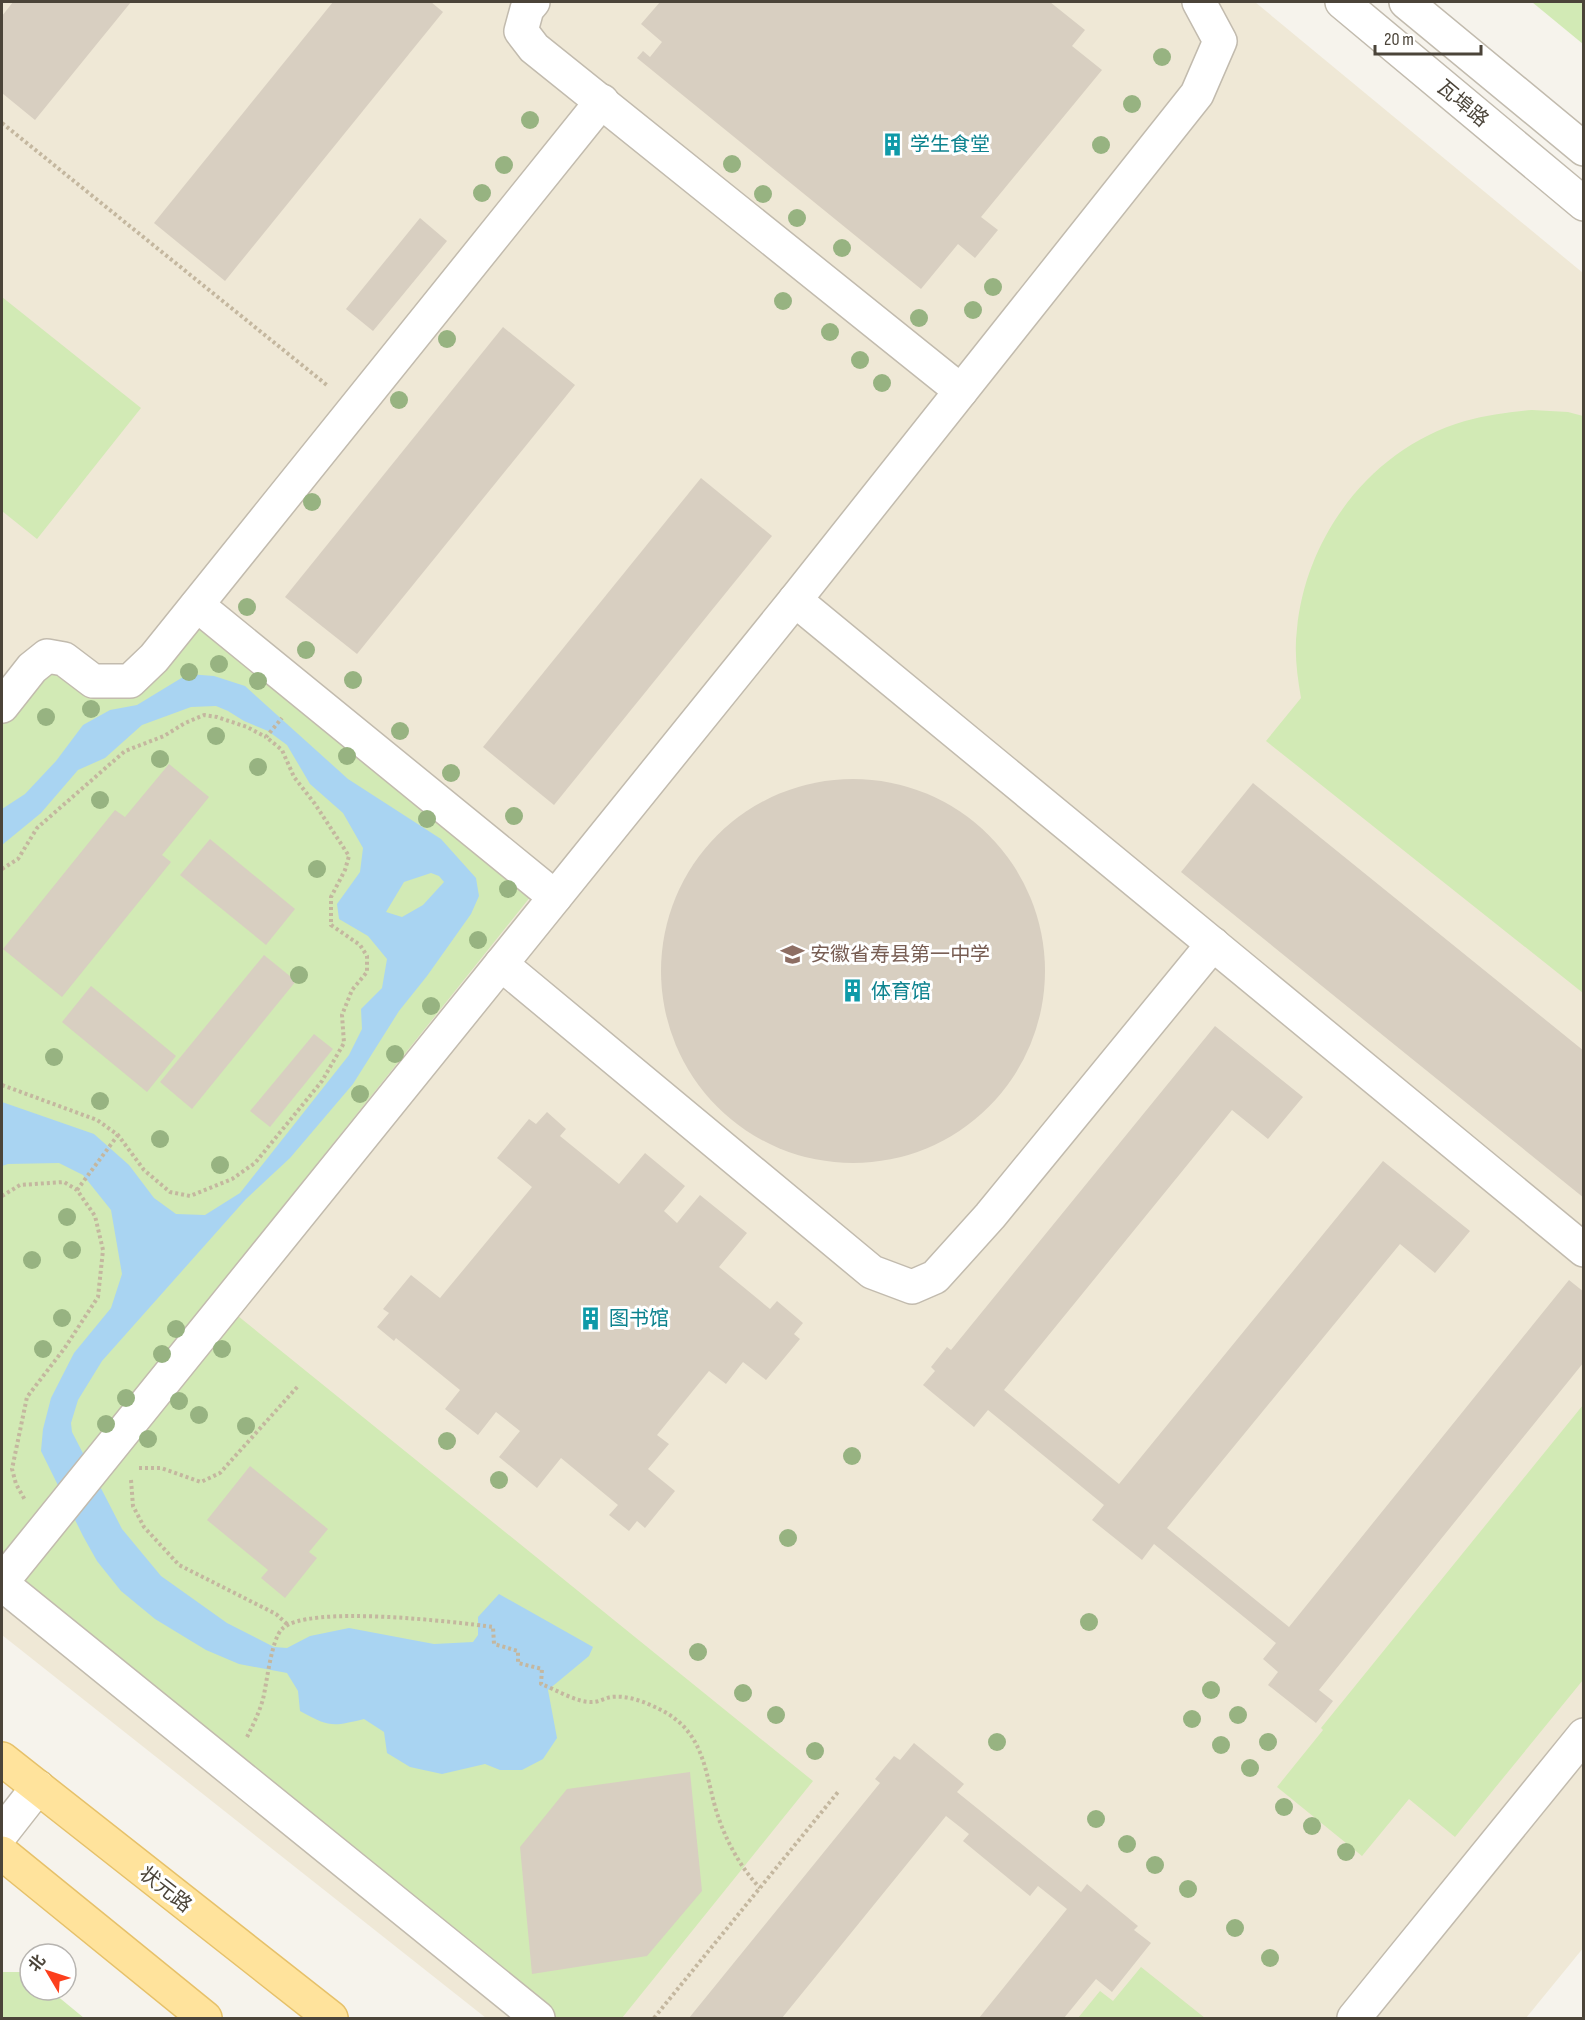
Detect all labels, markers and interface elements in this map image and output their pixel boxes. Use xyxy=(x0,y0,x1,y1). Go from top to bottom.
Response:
scale bar xyxy=(1375,18,1482,56)
text: 20 m xyxy=(1384,29,1414,50)
street label: 瓦埠路 xyxy=(1432,75,1493,132)
building icon: 学生食堂 xyxy=(879,131,905,157)
place label: 学生食堂 xyxy=(910,133,990,157)
school or university icon: 安徽省寿县第一中学 xyxy=(779,941,805,967)
place label: 安徽省寿县第一中学 xyxy=(810,943,990,967)
building icon: 体育馆 xyxy=(840,978,866,1004)
place label: 体育馆 xyxy=(871,980,931,1004)
building icon: 图书馆 xyxy=(578,1305,604,1331)
place label: 图书馆 xyxy=(609,1307,669,1331)
street label: 状元路 xyxy=(134,1862,196,1918)
north arrow xyxy=(18,1942,78,2002)
text: 北 xyxy=(25,1951,50,1976)

